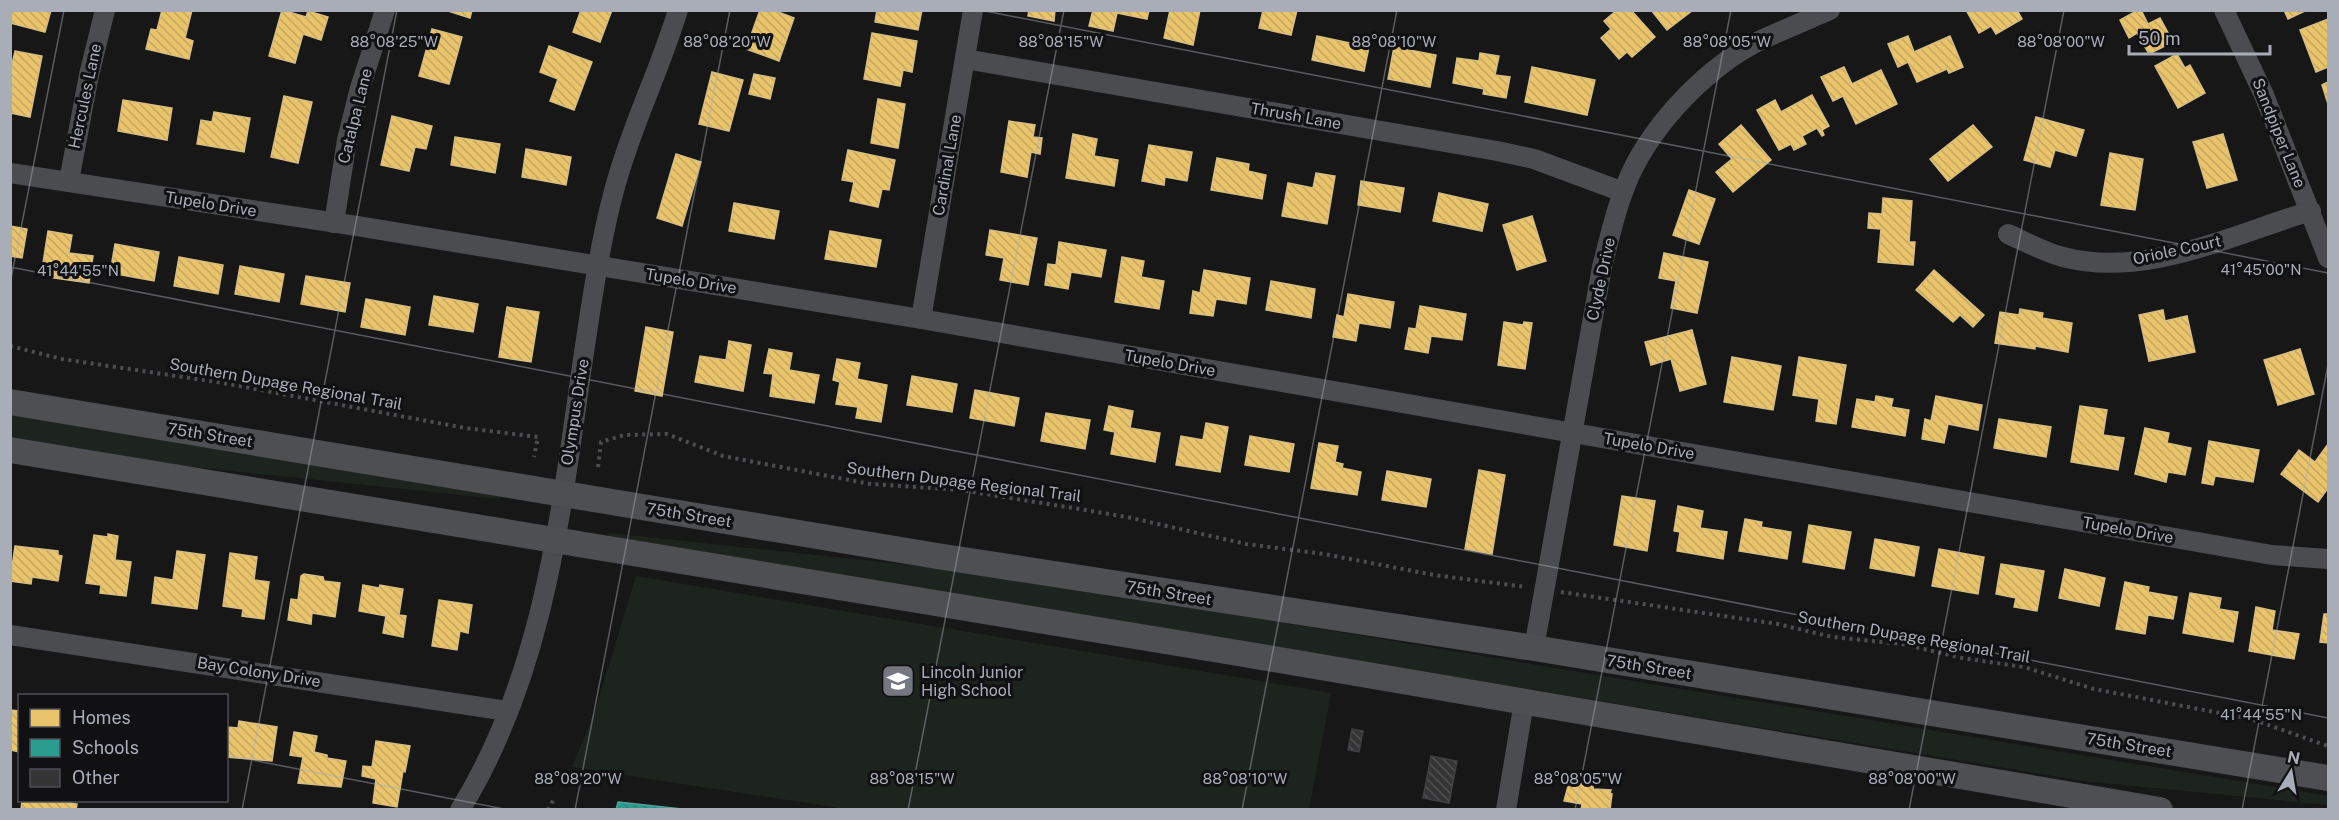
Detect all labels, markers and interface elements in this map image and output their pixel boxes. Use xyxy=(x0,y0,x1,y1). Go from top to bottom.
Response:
scale bar xyxy=(2129,18,2270,56)
text: 50 m xyxy=(2138,28,2181,49)
text: 88°08'25"W xyxy=(350,33,438,50)
text: 88°08'20"W xyxy=(683,33,771,50)
text: 88°08'15"W xyxy=(1018,33,1104,50)
text: 88°08'10"W xyxy=(1352,33,1436,50)
text: 88°08'05"W xyxy=(1683,33,1771,50)
text: 88°08'00"W xyxy=(2017,33,2105,50)
street label: Hercules Lane xyxy=(65,42,105,150)
street label: Catalpa Lane xyxy=(334,66,376,166)
street label: Sandpiper Lane xyxy=(2248,75,2310,191)
street label: Thrush Lane xyxy=(1249,99,1343,133)
street label: Cardinal Lane xyxy=(929,113,965,217)
street label: Tupelo Drive xyxy=(164,187,258,221)
street label: Oriole Court xyxy=(2131,231,2223,269)
street label: Clyde Drive xyxy=(1583,236,1619,322)
text: 41°45'00"N xyxy=(2220,261,2302,278)
text: 41°44'55"N xyxy=(37,262,119,279)
street label: Tupelo Drive xyxy=(644,264,738,298)
street label: Tupelo Drive xyxy=(1123,346,1217,380)
street label: Southern Dupage Regional Trail xyxy=(168,354,404,414)
street label: Olympus Drive xyxy=(557,357,593,467)
street label: 75th Street xyxy=(166,419,254,451)
street label: Tupelo Drive xyxy=(1602,429,1696,463)
street label: Southern Dupage Regional Trail xyxy=(846,458,1083,506)
street label: 75th Street xyxy=(645,499,733,531)
street label: Tupelo Drive xyxy=(2081,513,2175,547)
street label: 75th Street xyxy=(1125,577,1213,609)
street label: Southern Dupage Regional Trail xyxy=(1796,607,2032,667)
street label: 75th Street xyxy=(1605,651,1693,683)
street label: Bay Colony Drive xyxy=(196,653,322,691)
school or university icon: Lincoln Junior High School xyxy=(880,663,916,699)
place label: Lincoln Junior High School xyxy=(921,663,1023,700)
legend xyxy=(18,694,228,802)
text: 41°44'55"N xyxy=(2220,706,2302,723)
text: Homes xyxy=(72,707,131,728)
street label: 75th Street xyxy=(2085,729,2173,761)
text: Schools xyxy=(72,737,139,758)
north arrow xyxy=(2261,742,2321,802)
text: N xyxy=(2286,747,2302,768)
text: Other xyxy=(72,767,120,788)
text: 88°08'20"W xyxy=(534,770,622,787)
text: 88°08'15"W xyxy=(869,770,955,787)
text: 88°08'10"W xyxy=(1203,770,1287,787)
text: 88°08'05"W xyxy=(1534,770,1622,787)
text: 88°08'00"W xyxy=(1868,770,1956,787)

